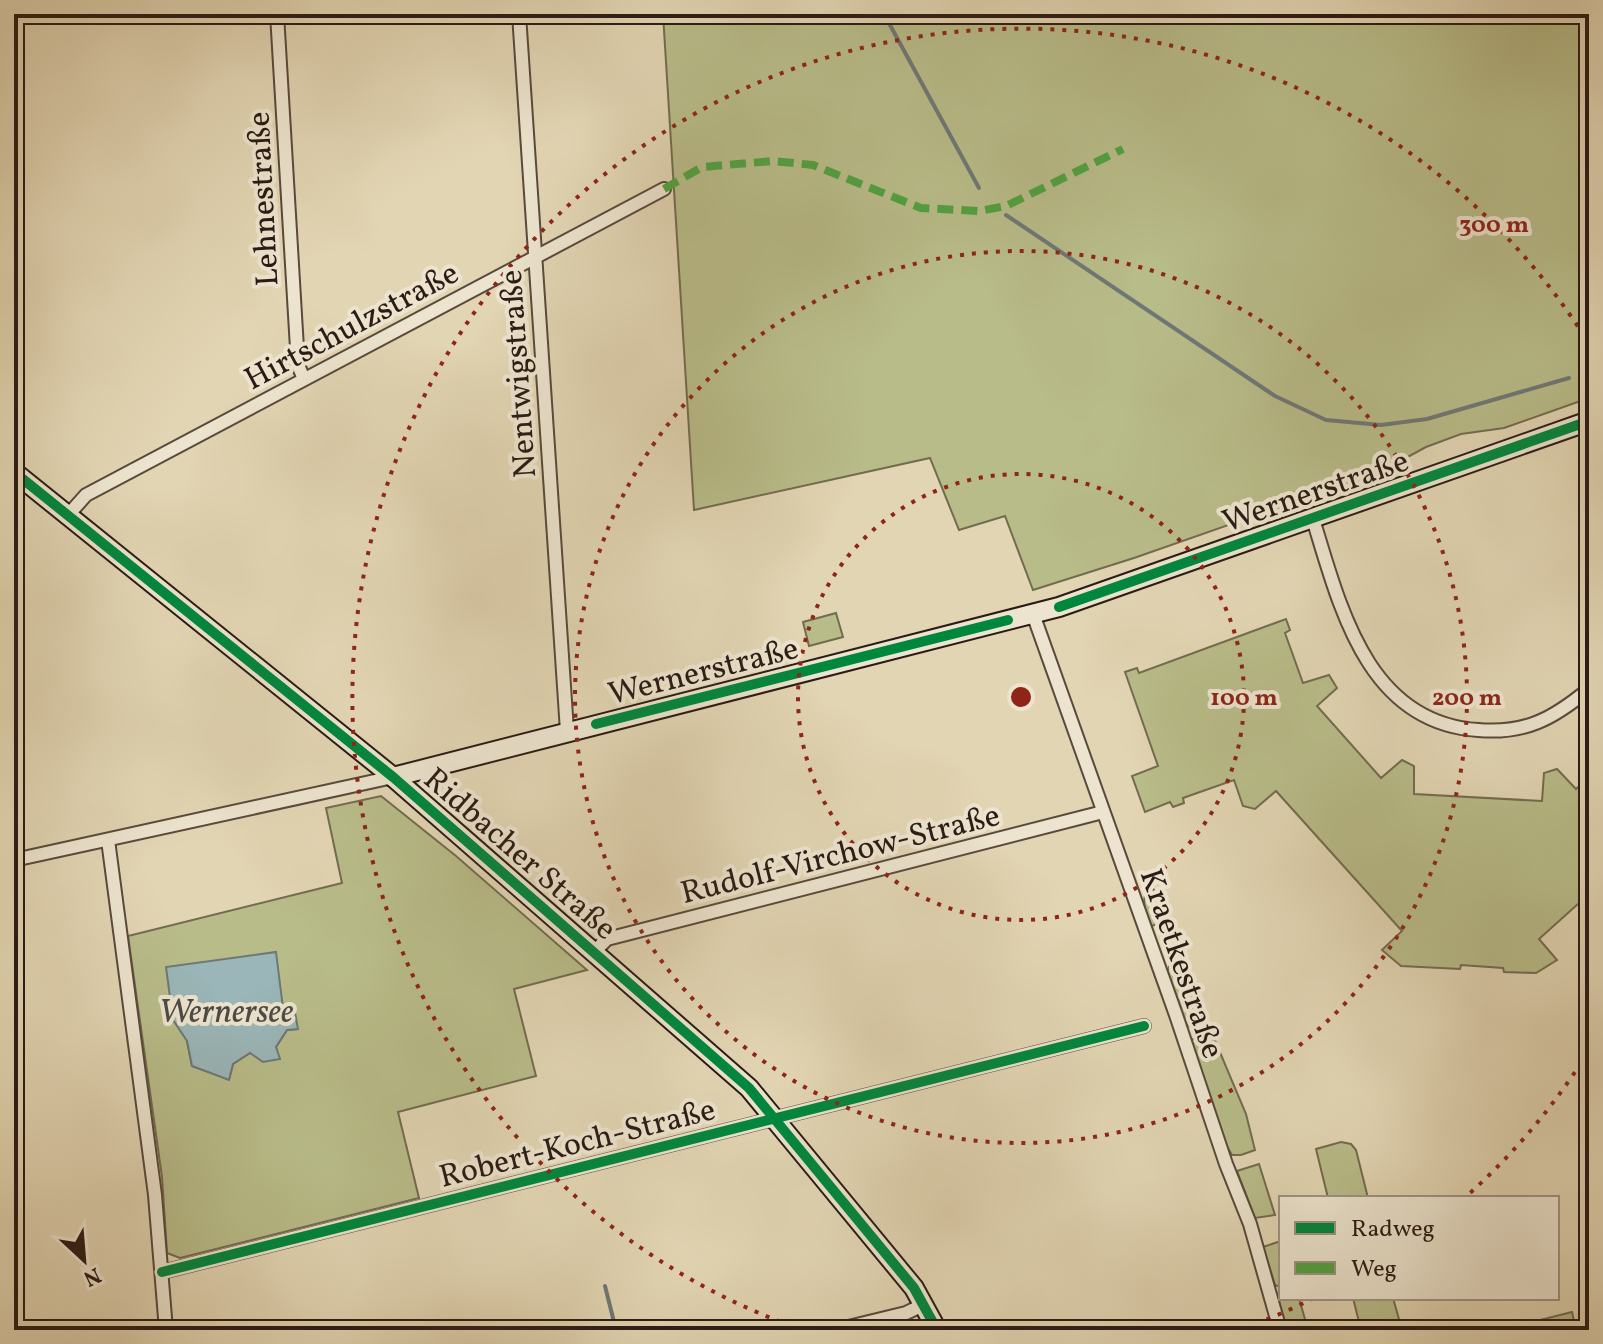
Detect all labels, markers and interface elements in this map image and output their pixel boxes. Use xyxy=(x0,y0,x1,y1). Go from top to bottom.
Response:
street label: Lehnestraße xyxy=(238,110,292,287)
text: 300 m xyxy=(1459,209,1529,243)
street label: Hirtschulzstraße xyxy=(238,253,467,403)
street label: Nentwigstraße xyxy=(491,268,549,479)
street label: Wernerstraße xyxy=(1217,440,1415,545)
street label: Wernerstraße xyxy=(604,628,803,718)
text: 100 m xyxy=(1210,682,1278,716)
text: 200 m xyxy=(1432,682,1502,716)
centre of rings xyxy=(1007,683,1035,711)
street label: Ridbacher Straße xyxy=(413,759,625,952)
street label: Rudolf-Virchow-Straße xyxy=(677,795,1005,917)
street label: Kraetkestraße xyxy=(1127,863,1233,1065)
water label: Wernersee xyxy=(159,990,294,1037)
street label: Robert-Koch-Straße xyxy=(435,1089,720,1200)
legend xyxy=(1279,1196,1559,1300)
text: Radweg xyxy=(1351,1213,1435,1247)
north arrow xyxy=(44,1220,124,1300)
text: Weg xyxy=(1351,1253,1397,1287)
text: N xyxy=(78,1258,106,1293)

